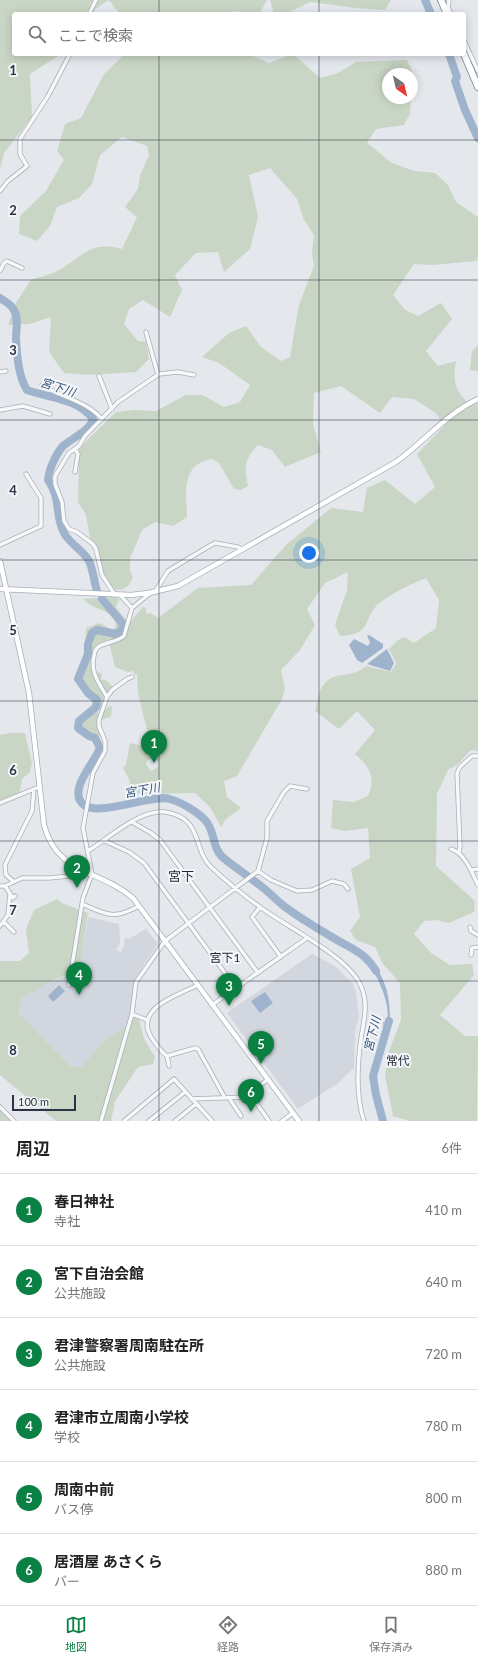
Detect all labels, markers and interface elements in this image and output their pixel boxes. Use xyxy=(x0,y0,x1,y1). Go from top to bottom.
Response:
search box xyxy=(12,12,466,56)
icon: search xyxy=(26,23,48,45)
text: ここで検索 xyxy=(58,26,133,44)
text: 1 xyxy=(9,62,17,78)
north arrow xyxy=(382,68,418,104)
text: 2 xyxy=(9,202,17,218)
text: 3 xyxy=(9,342,17,358)
water label: 宮下川 xyxy=(39,374,79,400)
text: 4 xyxy=(9,482,17,498)
your location xyxy=(299,543,319,563)
text: 5 xyxy=(9,622,17,638)
pin: 1 xyxy=(141,730,167,763)
text: 6 xyxy=(9,762,17,778)
water label: 宮下川 xyxy=(123,779,163,801)
pin: 2 xyxy=(64,855,90,888)
district label: 宮下 xyxy=(168,868,194,884)
text: 7 xyxy=(9,902,17,918)
district label: 宮下1 xyxy=(210,950,241,965)
pin: 4 xyxy=(66,962,92,995)
pin: 3 xyxy=(216,973,242,1006)
water label: 宮下川 xyxy=(360,1013,384,1053)
pin: 5 xyxy=(248,1031,274,1064)
text: 8 xyxy=(9,1042,17,1058)
district label: 常代 xyxy=(386,1053,410,1068)
pin: 6 xyxy=(238,1079,264,1112)
scale bar xyxy=(12,1093,76,1112)
text: 100 m xyxy=(18,1095,49,1108)
text: 周辺 xyxy=(16,1138,50,1159)
text: 6件 xyxy=(441,1140,462,1156)
text: 春日神社 xyxy=(54,1192,114,1210)
text: 1 xyxy=(25,1202,33,1218)
text: 410 m xyxy=(425,1202,462,1218)
text: 寺社 xyxy=(54,1213,80,1229)
text: 宮下自治会館 xyxy=(54,1264,144,1282)
text: 2 xyxy=(25,1274,33,1290)
text: 640 m xyxy=(425,1274,462,1290)
text: 公共施設 xyxy=(54,1285,106,1301)
text: 君津警察署周南駐在所 xyxy=(54,1336,204,1354)
text: 3 xyxy=(25,1346,33,1362)
text: 720 m xyxy=(425,1346,462,1362)
text: 公共施設 xyxy=(54,1357,106,1373)
text: 君津市立周南小学校 xyxy=(54,1408,189,1426)
text: 4 xyxy=(25,1418,33,1434)
text: 780 m xyxy=(425,1418,462,1434)
text: 学校 xyxy=(54,1429,80,1445)
text: 周南中前 xyxy=(54,1480,114,1498)
text: 5 xyxy=(25,1490,33,1506)
text: 800 m xyxy=(425,1490,462,1506)
text: バス停 xyxy=(54,1501,93,1517)
text: 居酒屋 あさくら xyxy=(54,1552,163,1570)
text: 6 xyxy=(25,1562,33,1578)
text: 880 m xyxy=(425,1562,462,1578)
text: バー xyxy=(54,1573,80,1589)
tab: 地図 xyxy=(65,1614,87,1654)
tab: 経路 xyxy=(217,1614,239,1654)
tab: 保存済み xyxy=(369,1614,413,1654)

